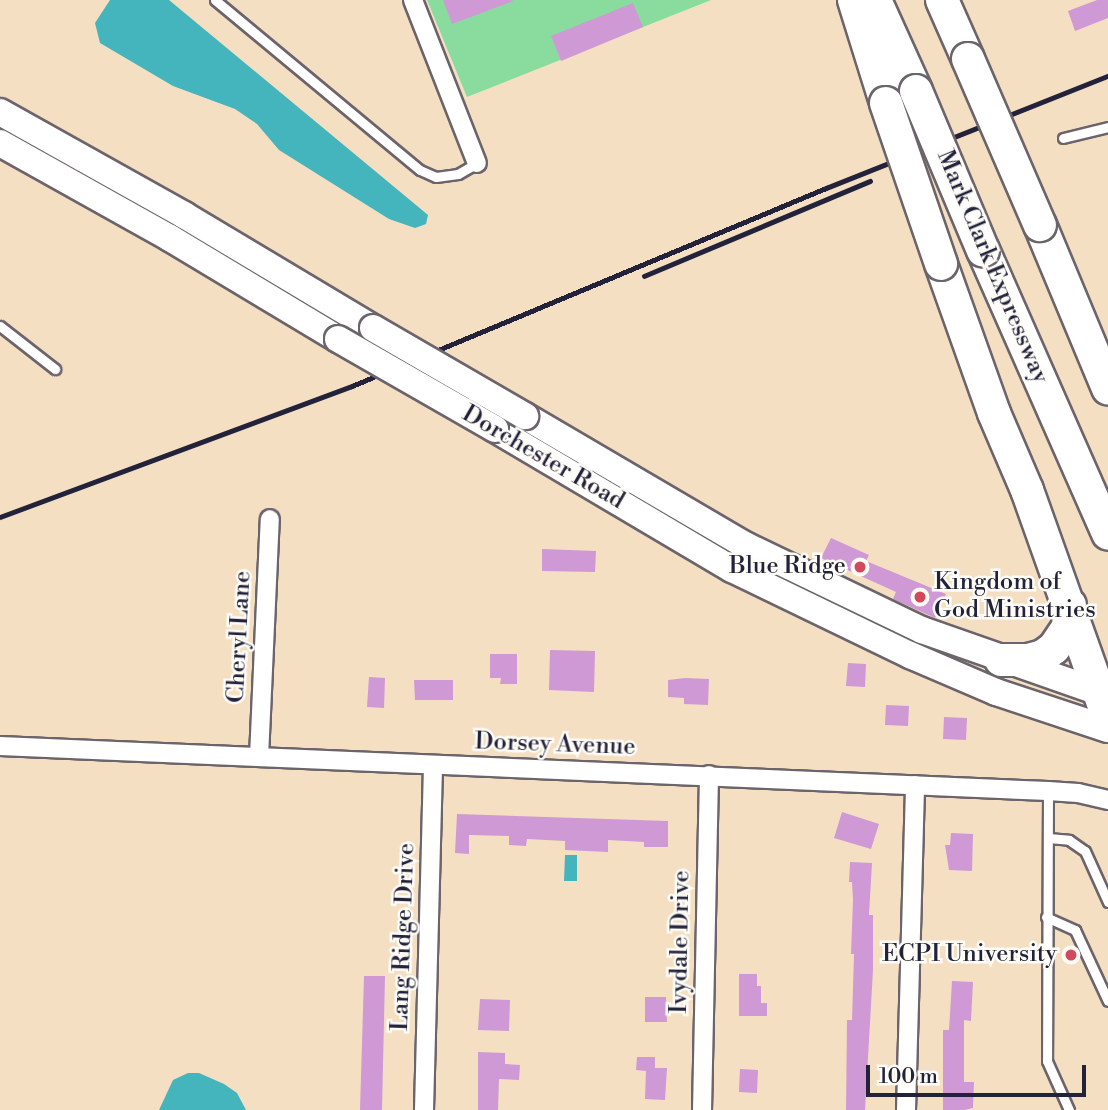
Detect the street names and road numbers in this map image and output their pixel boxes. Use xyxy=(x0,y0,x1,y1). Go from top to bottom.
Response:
street label: Mark Clark Expressway xyxy=(930,146,1054,388)
street label: Dorchester Road xyxy=(457,400,629,516)
street label: Cheryl Lane xyxy=(222,570,258,704)
street label: Dorsey Avenue xyxy=(474,728,636,762)
street label: Lang Ridge Drive xyxy=(386,842,422,1032)
street label: Ivydale Drive xyxy=(665,870,697,1014)

